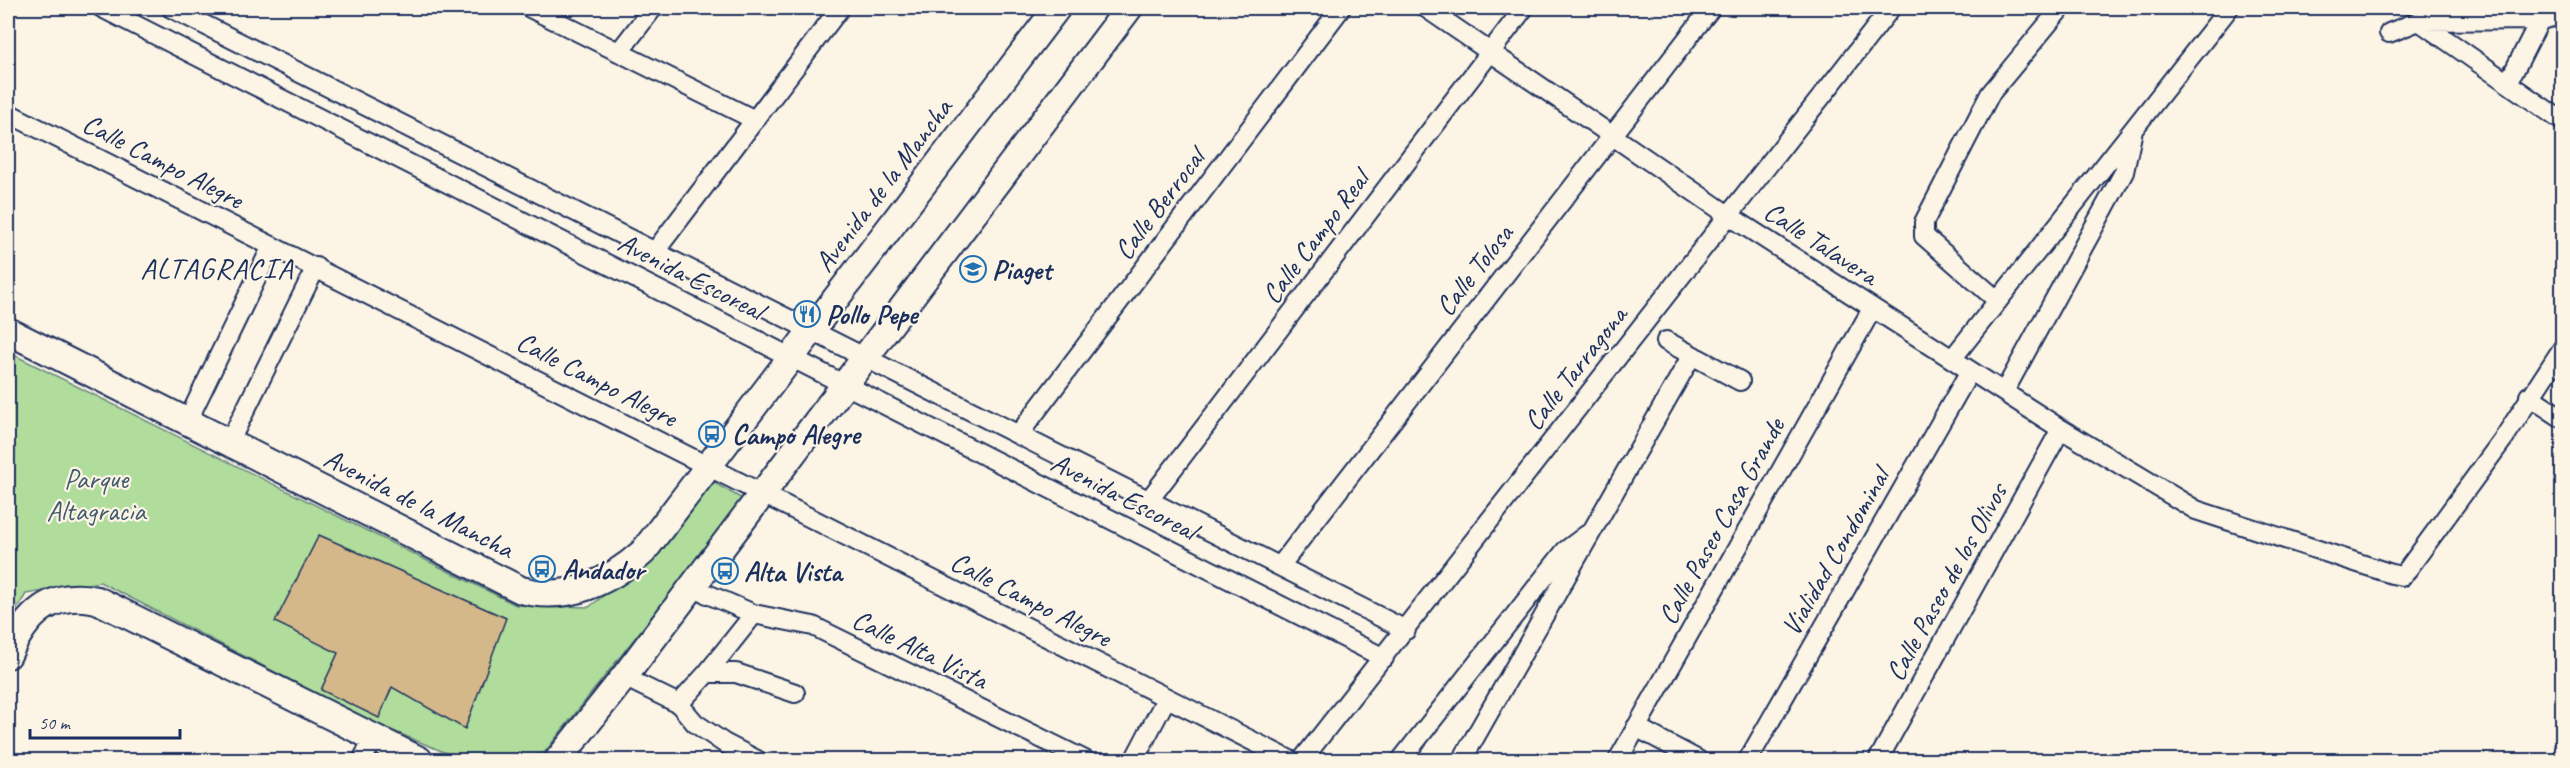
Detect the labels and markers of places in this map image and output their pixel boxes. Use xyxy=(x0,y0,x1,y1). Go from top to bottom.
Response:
place label: Piaget xyxy=(992,252,1055,287)
school or university icon: Piaget xyxy=(958,254,988,284)
place label: Pollo Pepe xyxy=(826,297,920,332)
restaurant icon: Pollo Pepe xyxy=(792,299,822,329)
place label: Campo Alegre xyxy=(732,417,862,452)
bus stop icon: Campo Alegre xyxy=(697,419,727,449)
place label: Andador xyxy=(562,552,647,587)
bus stop icon: Andador xyxy=(527,554,557,584)
place label: Alta Vista xyxy=(744,554,844,589)
bus stop icon: Alta Vista xyxy=(710,556,740,586)

